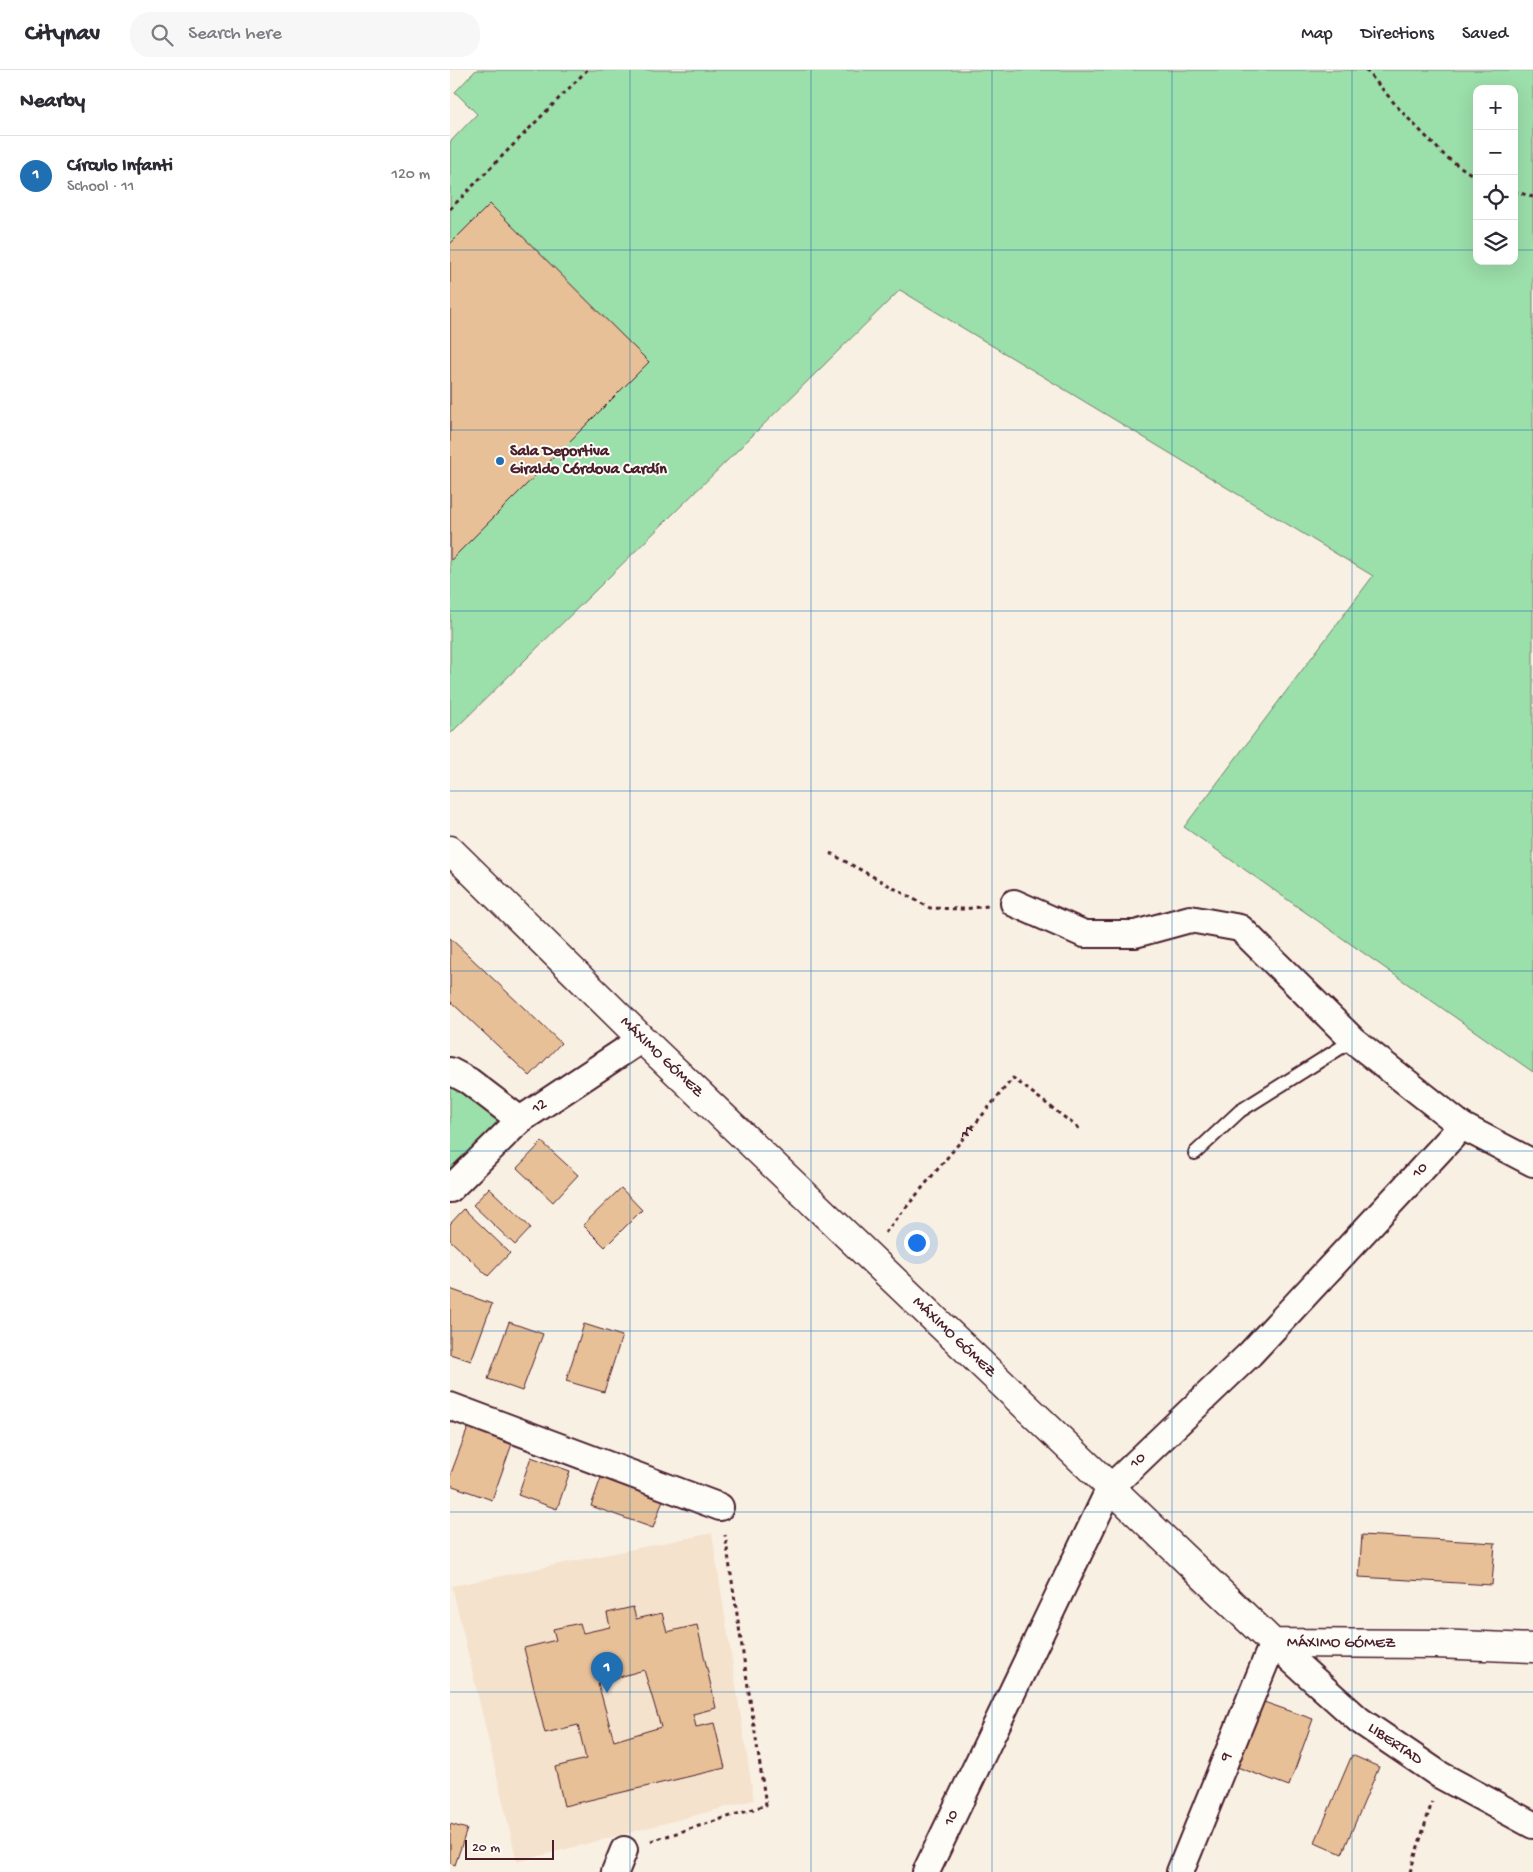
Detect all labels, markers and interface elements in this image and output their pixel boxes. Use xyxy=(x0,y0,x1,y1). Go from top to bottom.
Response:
search box xyxy=(130,12,480,57)
text: Citynav xyxy=(25,20,100,49)
icon: search xyxy=(148,21,176,49)
text: Search here xyxy=(188,23,282,46)
text: Map xyxy=(1301,24,1333,45)
text: Directions xyxy=(1361,24,1434,45)
text: Saved xyxy=(1462,24,1508,45)
map controls xyxy=(1473,85,1518,265)
button: + xyxy=(1473,85,1518,130)
text: Nearby xyxy=(20,90,85,115)
button: − xyxy=(1473,130,1518,175)
text: Círculo Infanti xyxy=(67,155,173,178)
text: 1 xyxy=(33,166,39,185)
text: 120 m xyxy=(391,166,430,185)
button: locate xyxy=(1473,175,1518,220)
text: School · 11 xyxy=(67,178,134,197)
button: layers xyxy=(1473,220,1518,265)
place label: Sala Deportiva Giraldo Córdova Cardín xyxy=(510,443,667,480)
marker: Sala Deportiva Giraldo Córdova Cardín xyxy=(494,455,506,467)
street label: MÁXIMO GÓMEZ xyxy=(616,1013,707,1102)
street label: 12 xyxy=(528,1095,551,1119)
street label: 11 xyxy=(956,1122,979,1145)
street label: 10 xyxy=(1408,1158,1433,1184)
your location xyxy=(904,1230,930,1256)
street label: MÁXIMO GÓMEZ xyxy=(908,1293,1000,1382)
street label: 10 xyxy=(1125,1449,1151,1474)
street label: MÁXIMO GÓMEZ xyxy=(1287,1633,1396,1653)
pin: 1 xyxy=(591,1652,623,1693)
street label: LIBERTAD xyxy=(1364,1719,1426,1770)
street label: 9 xyxy=(1216,1750,1237,1765)
street label: 10 xyxy=(940,1807,964,1830)
scale bar xyxy=(465,1837,554,1860)
text: 20 m xyxy=(472,1840,500,1857)

